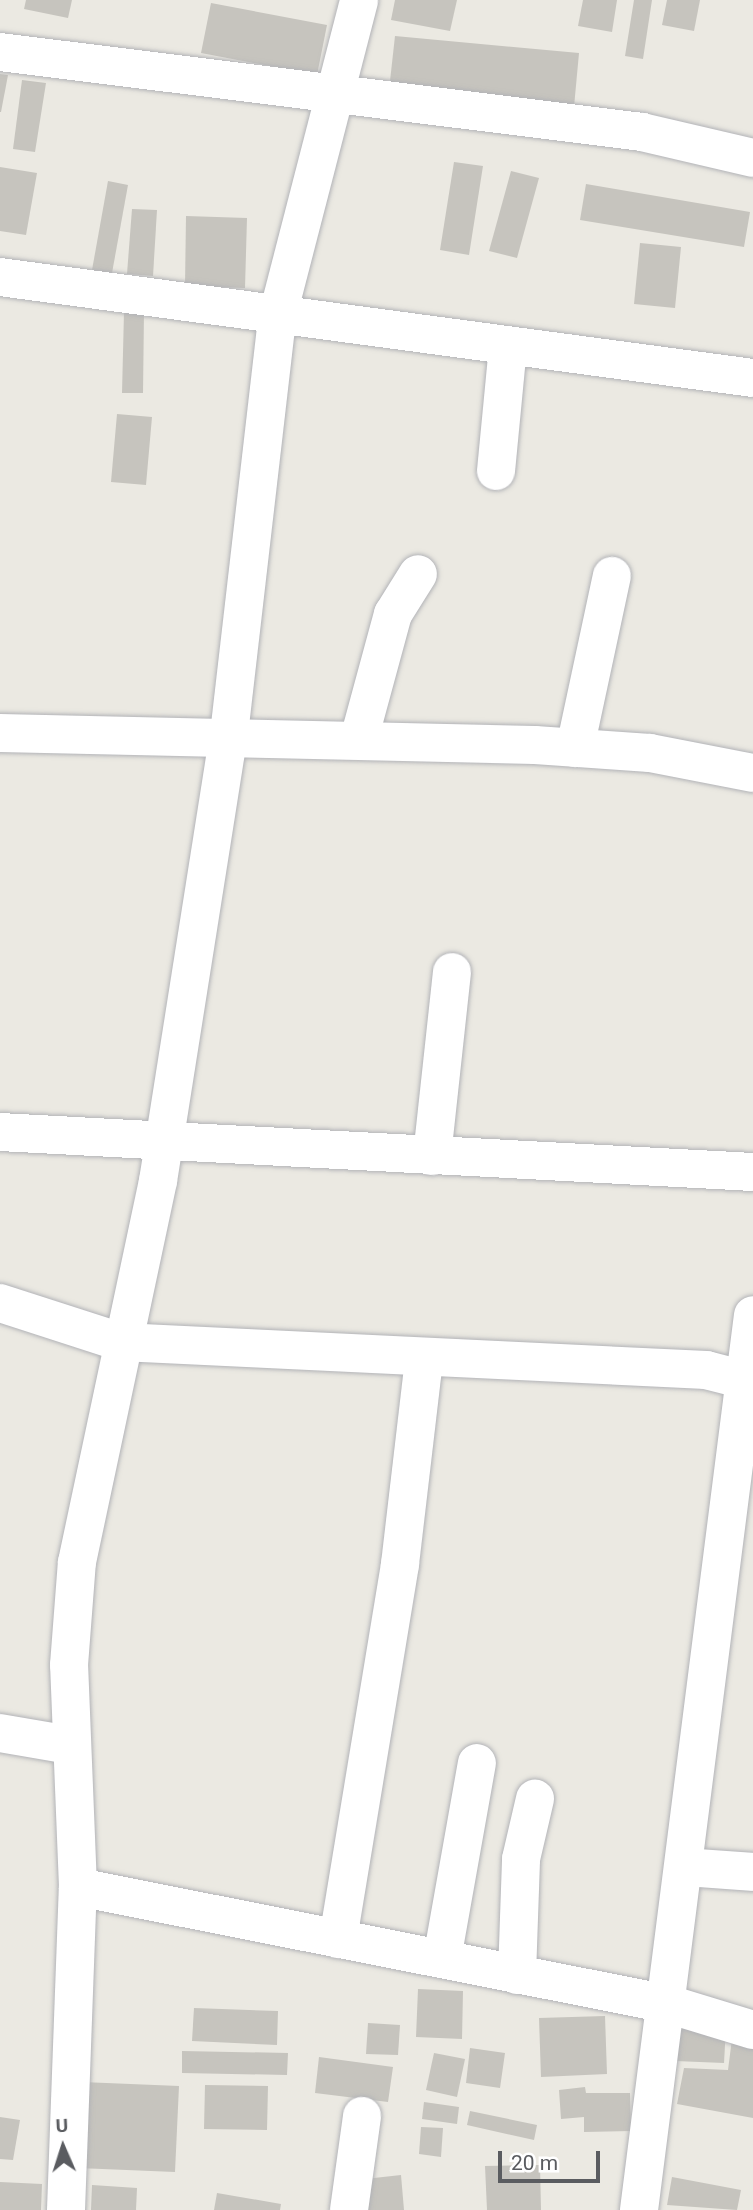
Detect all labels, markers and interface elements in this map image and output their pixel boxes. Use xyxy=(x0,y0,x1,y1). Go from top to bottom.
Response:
north arrow xyxy=(28,2112,98,2182)
text: U xyxy=(55,2114,69,2137)
scale bar xyxy=(501,2136,602,2180)
text: 20 m xyxy=(511,2151,558,2175)

